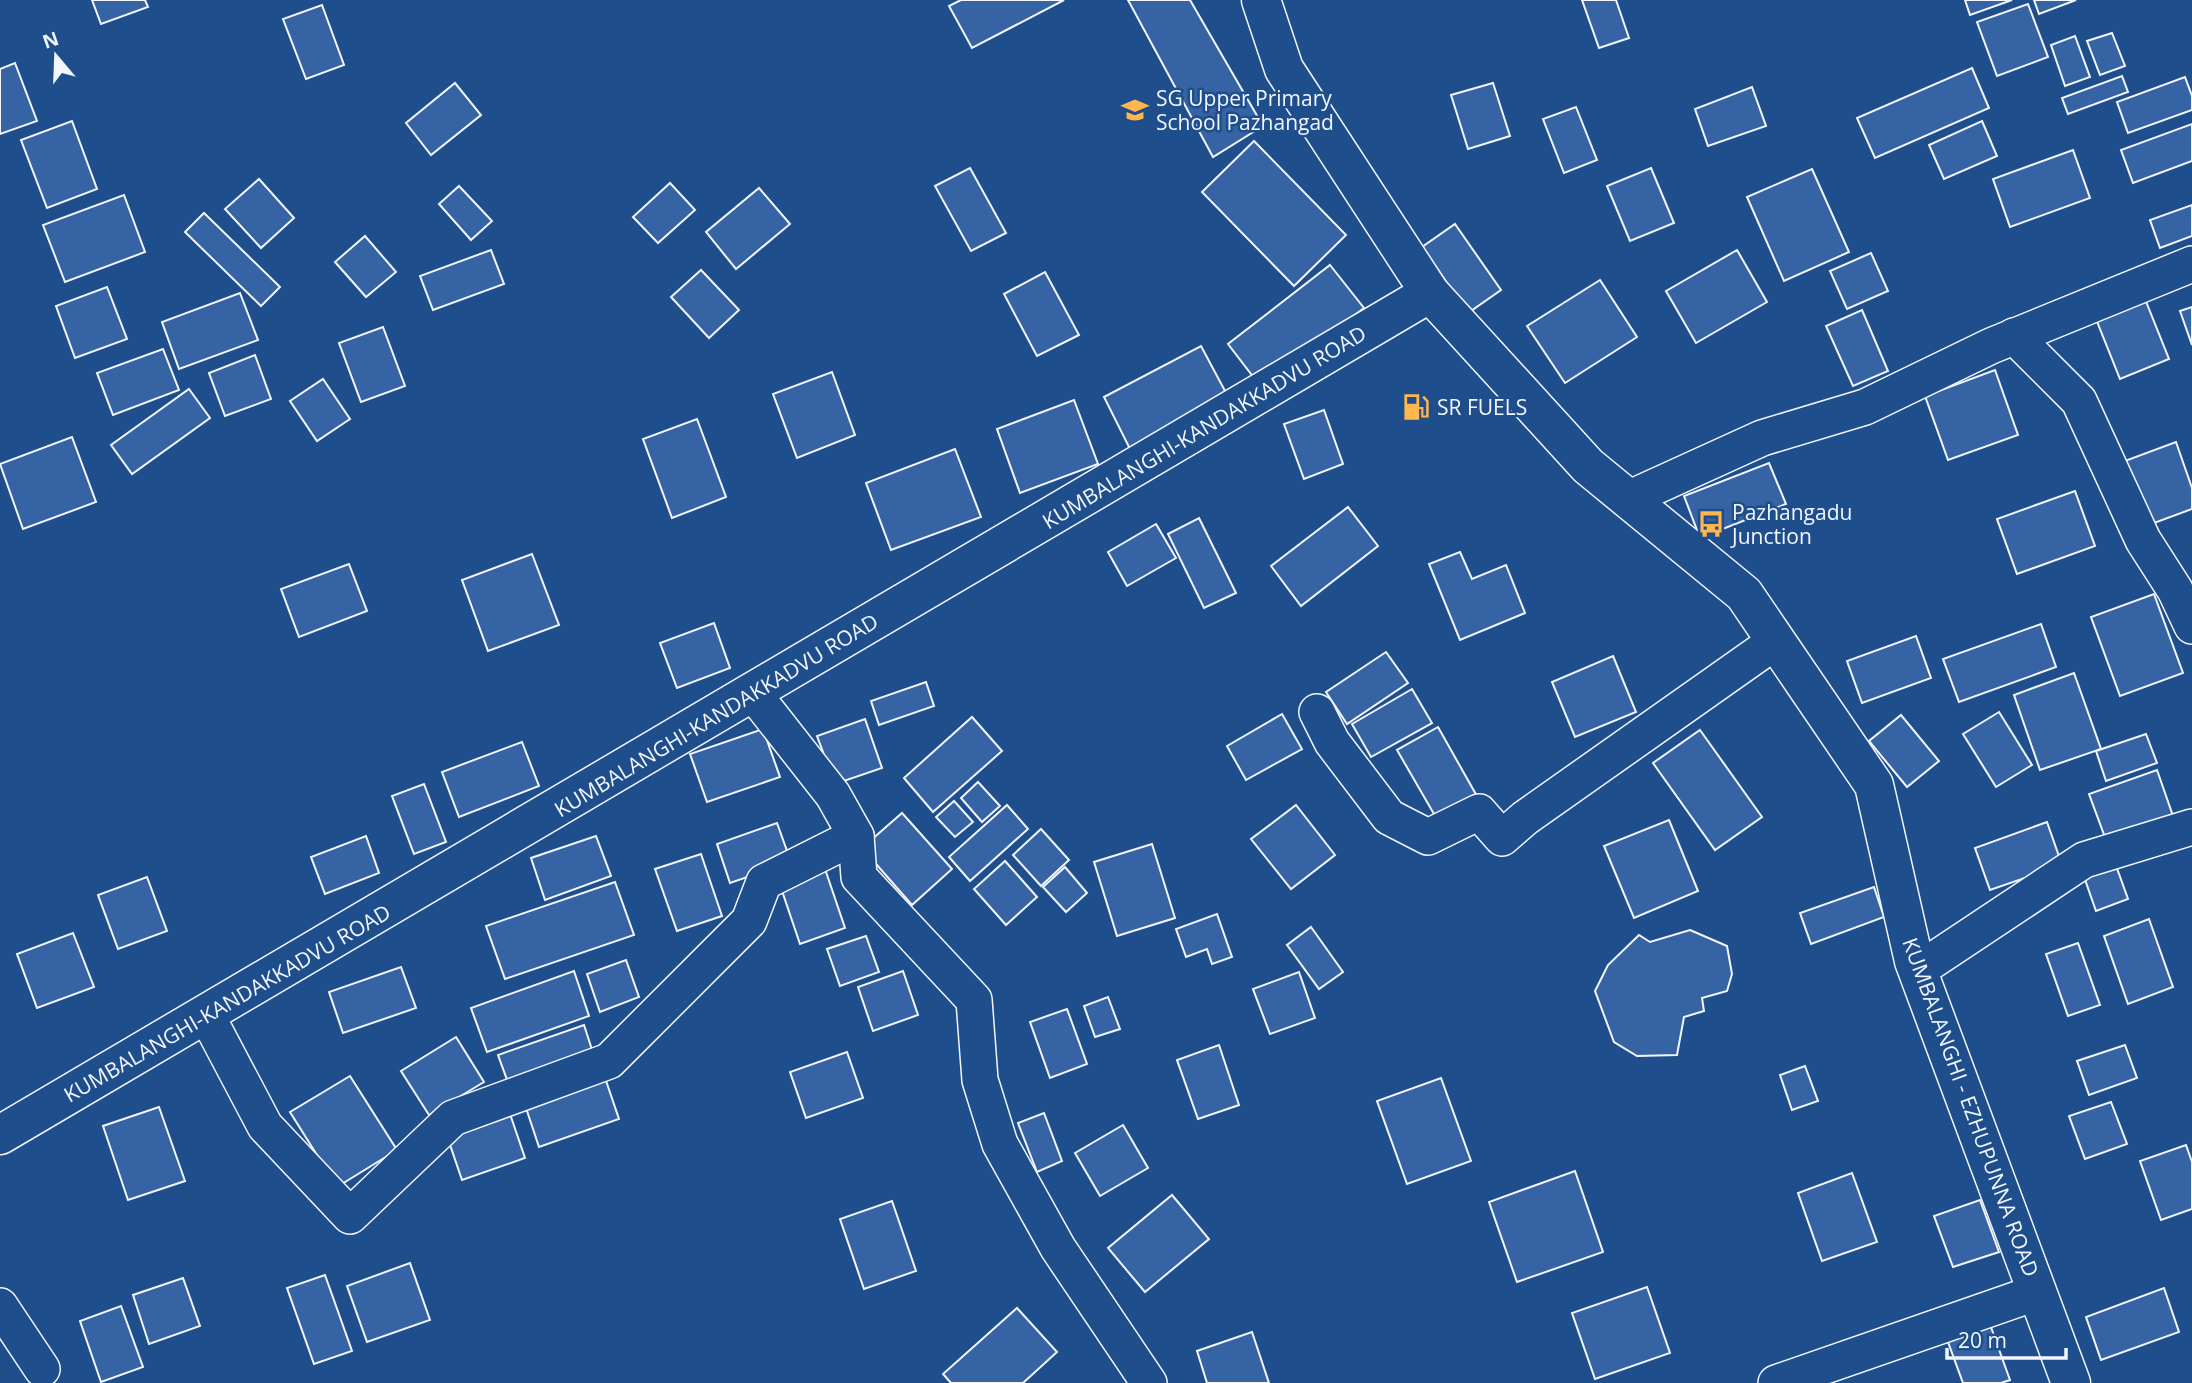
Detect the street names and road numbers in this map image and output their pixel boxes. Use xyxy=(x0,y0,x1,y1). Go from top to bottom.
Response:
street label: KUMBALANGHI-KANDAKKADVU ROAD xyxy=(1037,319,1371,535)
street label: KUMBALANGHI-KANDAKKADVU ROAD xyxy=(549,607,883,823)
street label: KUMBALANGHI-KANDAKKADVU ROAD xyxy=(58,898,396,1108)
street label: KUMBALANGHI - EZHUPUNNA ROAD xyxy=(1896,934,2046,1280)

